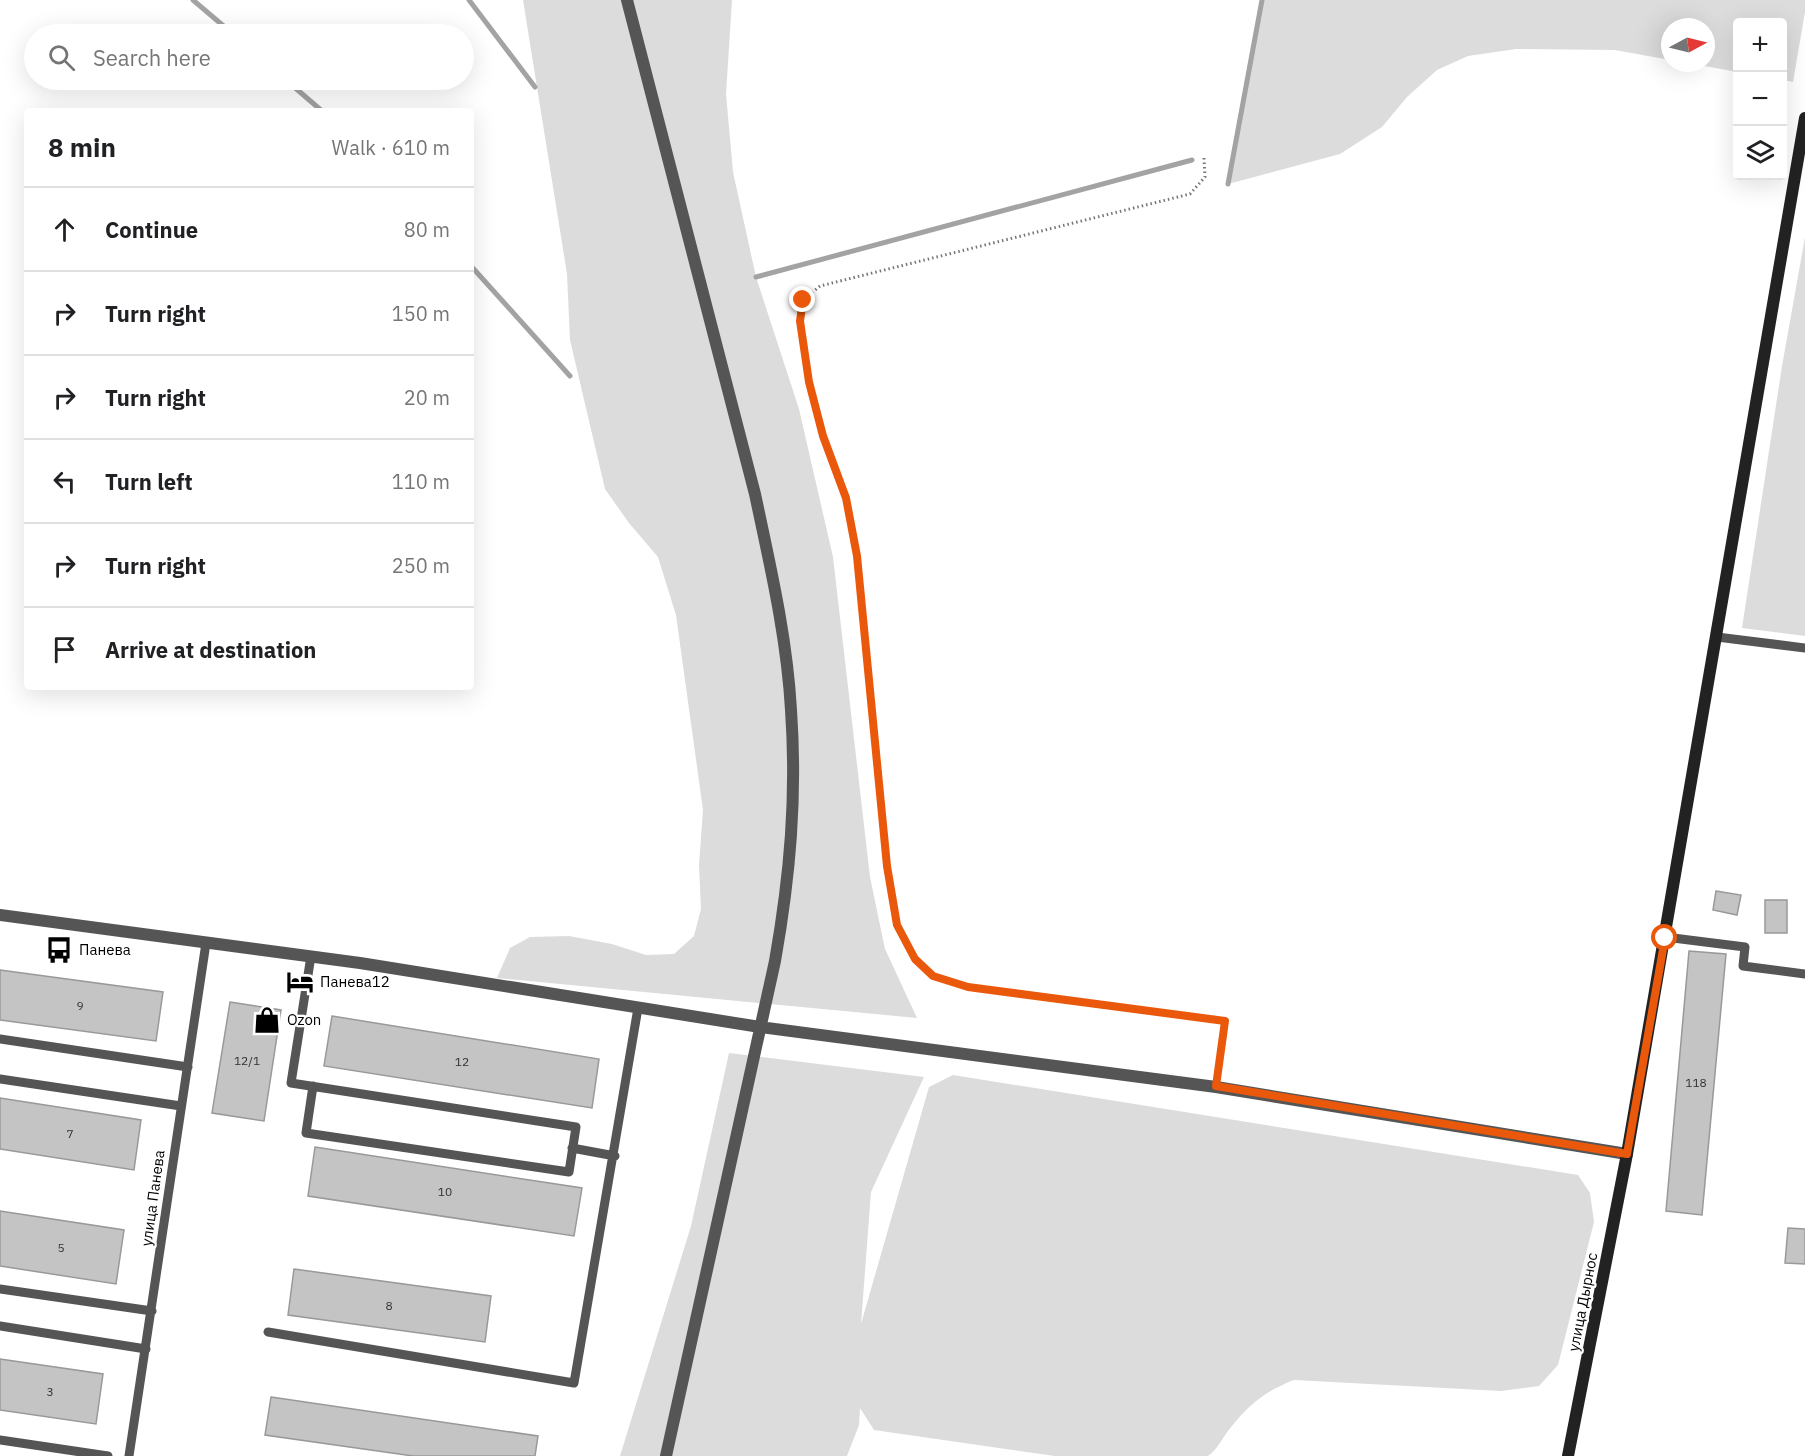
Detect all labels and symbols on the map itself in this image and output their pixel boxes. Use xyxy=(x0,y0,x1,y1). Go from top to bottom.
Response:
north arrow xyxy=(1661,18,1715,72)
route end xyxy=(789,286,815,312)
route start xyxy=(1651,924,1677,950)
bus stop icon: Панева xyxy=(44,935,74,965)
place label: Панева xyxy=(79,940,131,959)
hotel icon: Панева12 xyxy=(285,967,315,997)
place label: Панева12 xyxy=(320,972,390,991)
house number: 9 xyxy=(76,998,84,1013)
shop icon: Ozon xyxy=(252,1005,282,1035)
place label: Ozon xyxy=(287,1010,321,1029)
house number: 12/1 xyxy=(234,1053,260,1068)
house number: 12 xyxy=(455,1054,469,1069)
house number: 118 xyxy=(1685,1075,1707,1090)
house number: 7 xyxy=(66,1126,74,1141)
street label: улица Панева xyxy=(136,1149,169,1247)
house number: 10 xyxy=(438,1184,452,1199)
house number: 5 xyxy=(57,1240,65,1255)
street label: улица Дырнос xyxy=(1564,1250,1601,1353)
house number: 8 xyxy=(385,1298,393,1313)
house number: 3 xyxy=(46,1384,54,1399)

